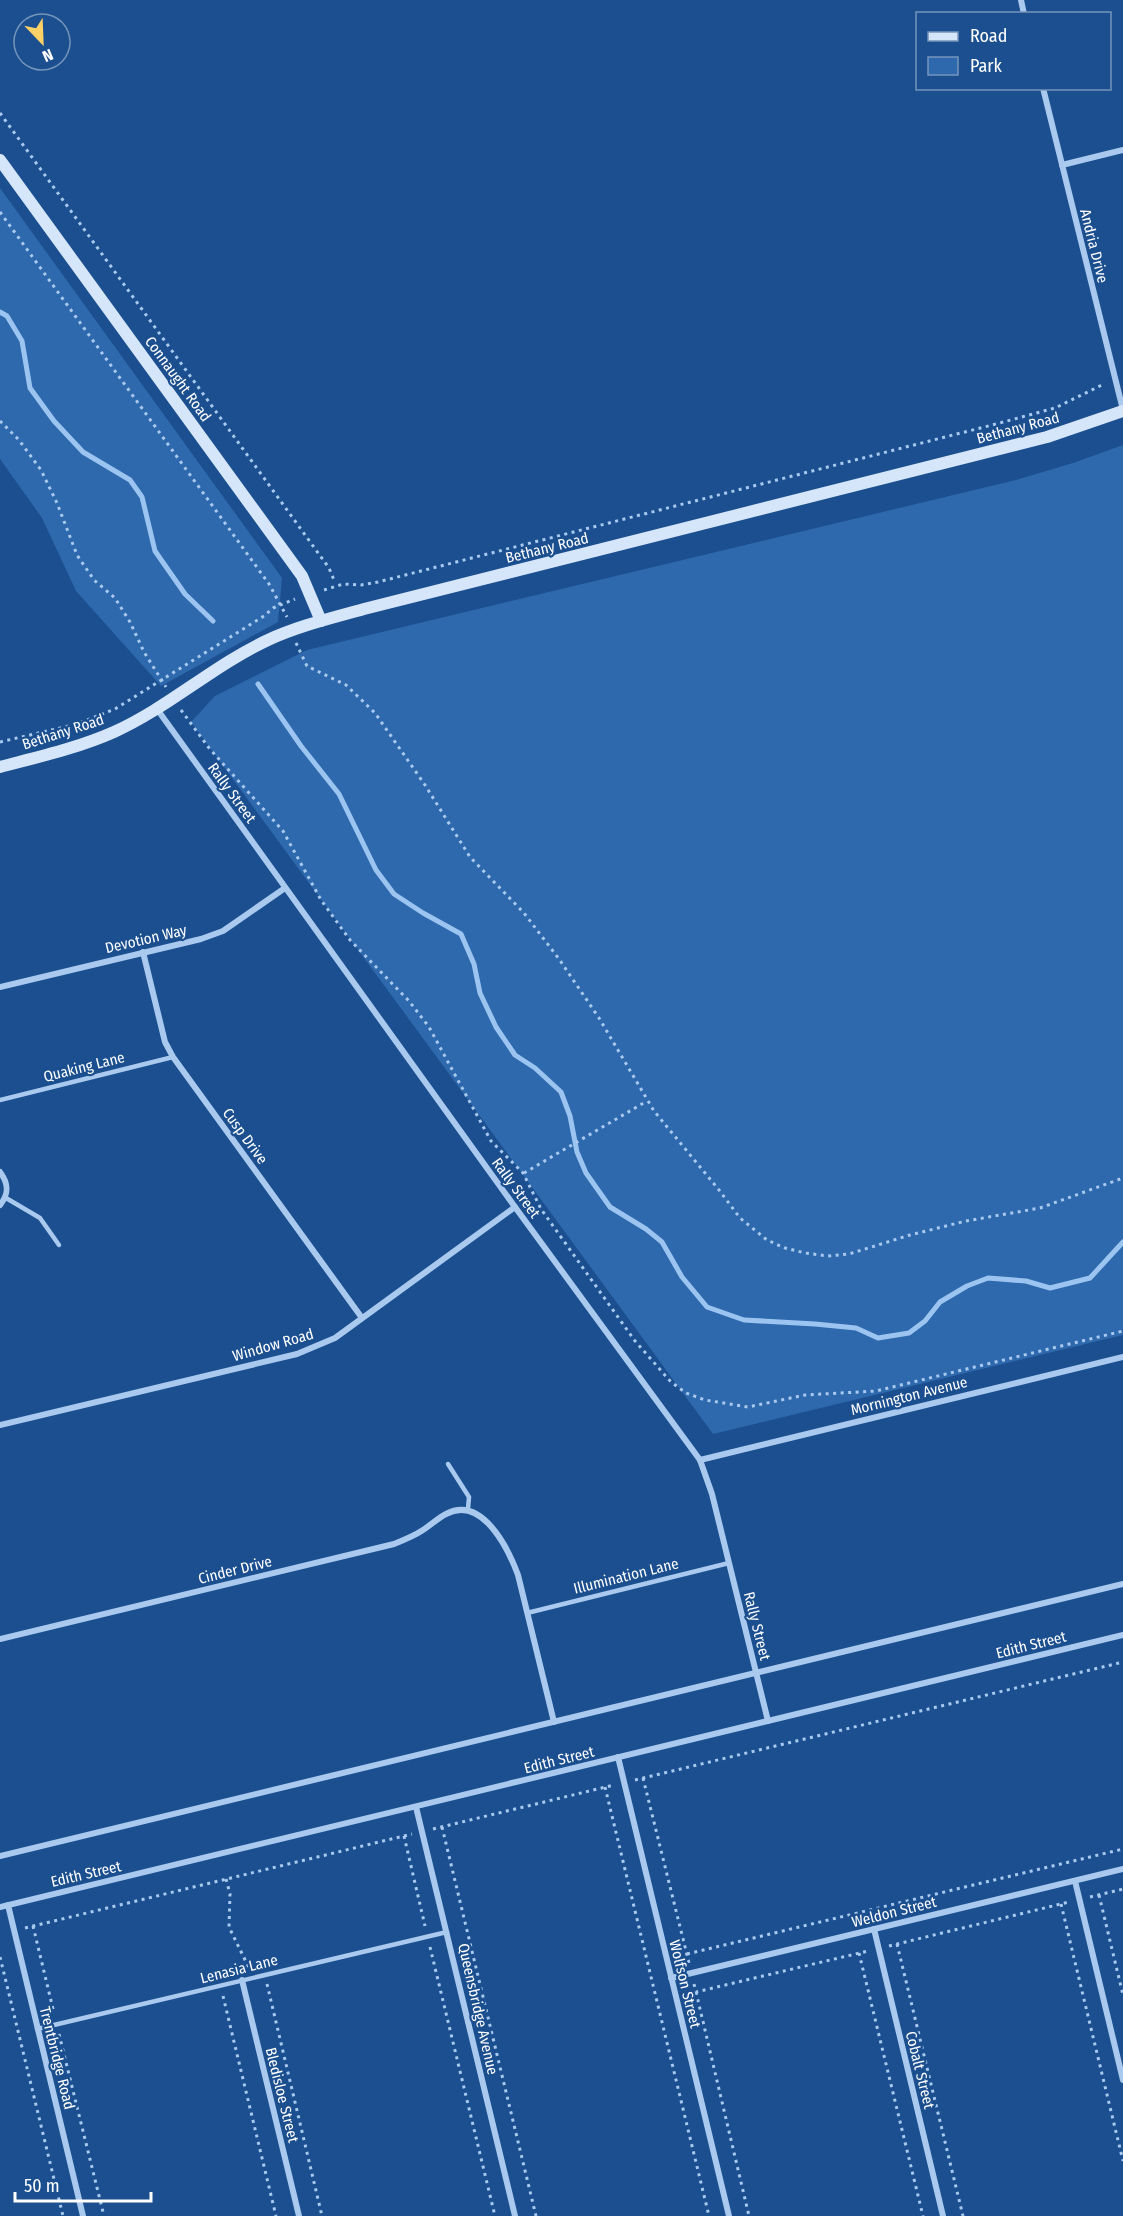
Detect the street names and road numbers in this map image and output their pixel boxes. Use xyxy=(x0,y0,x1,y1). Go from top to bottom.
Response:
street label: Andria Drive xyxy=(1076,207,1112,285)
street label: Connaught Road xyxy=(141,333,215,425)
street label: Bethany Road xyxy=(975,408,1061,448)
street label: Bethany Road xyxy=(504,529,590,567)
street label: Bethany Road xyxy=(20,710,106,754)
street label: Rally Street xyxy=(204,759,260,827)
street label: Devotion Way xyxy=(103,921,189,957)
street label: Quaking Lane xyxy=(42,1048,126,1086)
street label: Cusp Drive xyxy=(219,1104,271,1168)
street label: Rally Street xyxy=(488,1154,544,1222)
street label: Window Road xyxy=(230,1325,316,1365)
street label: Mornington Avenue xyxy=(849,1373,969,1419)
street label: Cinder Drive xyxy=(196,1552,274,1588)
street label: Illumination Lane xyxy=(572,1554,680,1598)
street label: Rally Street xyxy=(740,1590,774,1662)
street label: Edith Street xyxy=(994,1628,1068,1662)
street label: Edith Street xyxy=(522,1743,596,1777)
street label: Edith Street xyxy=(49,1857,123,1891)
street label: Weldon Street xyxy=(850,1893,938,1931)
street label: Wolfson Street xyxy=(665,1938,705,2030)
street label: Queensbridge Avenue xyxy=(454,1942,502,2076)
street label: Lenasia Lane xyxy=(198,1951,280,1987)
street label: Trentbridge Road xyxy=(36,2005,78,2111)
street label: Cobalt Street xyxy=(902,2029,938,2111)
street label: Bledisloe Street xyxy=(261,2046,303,2144)

